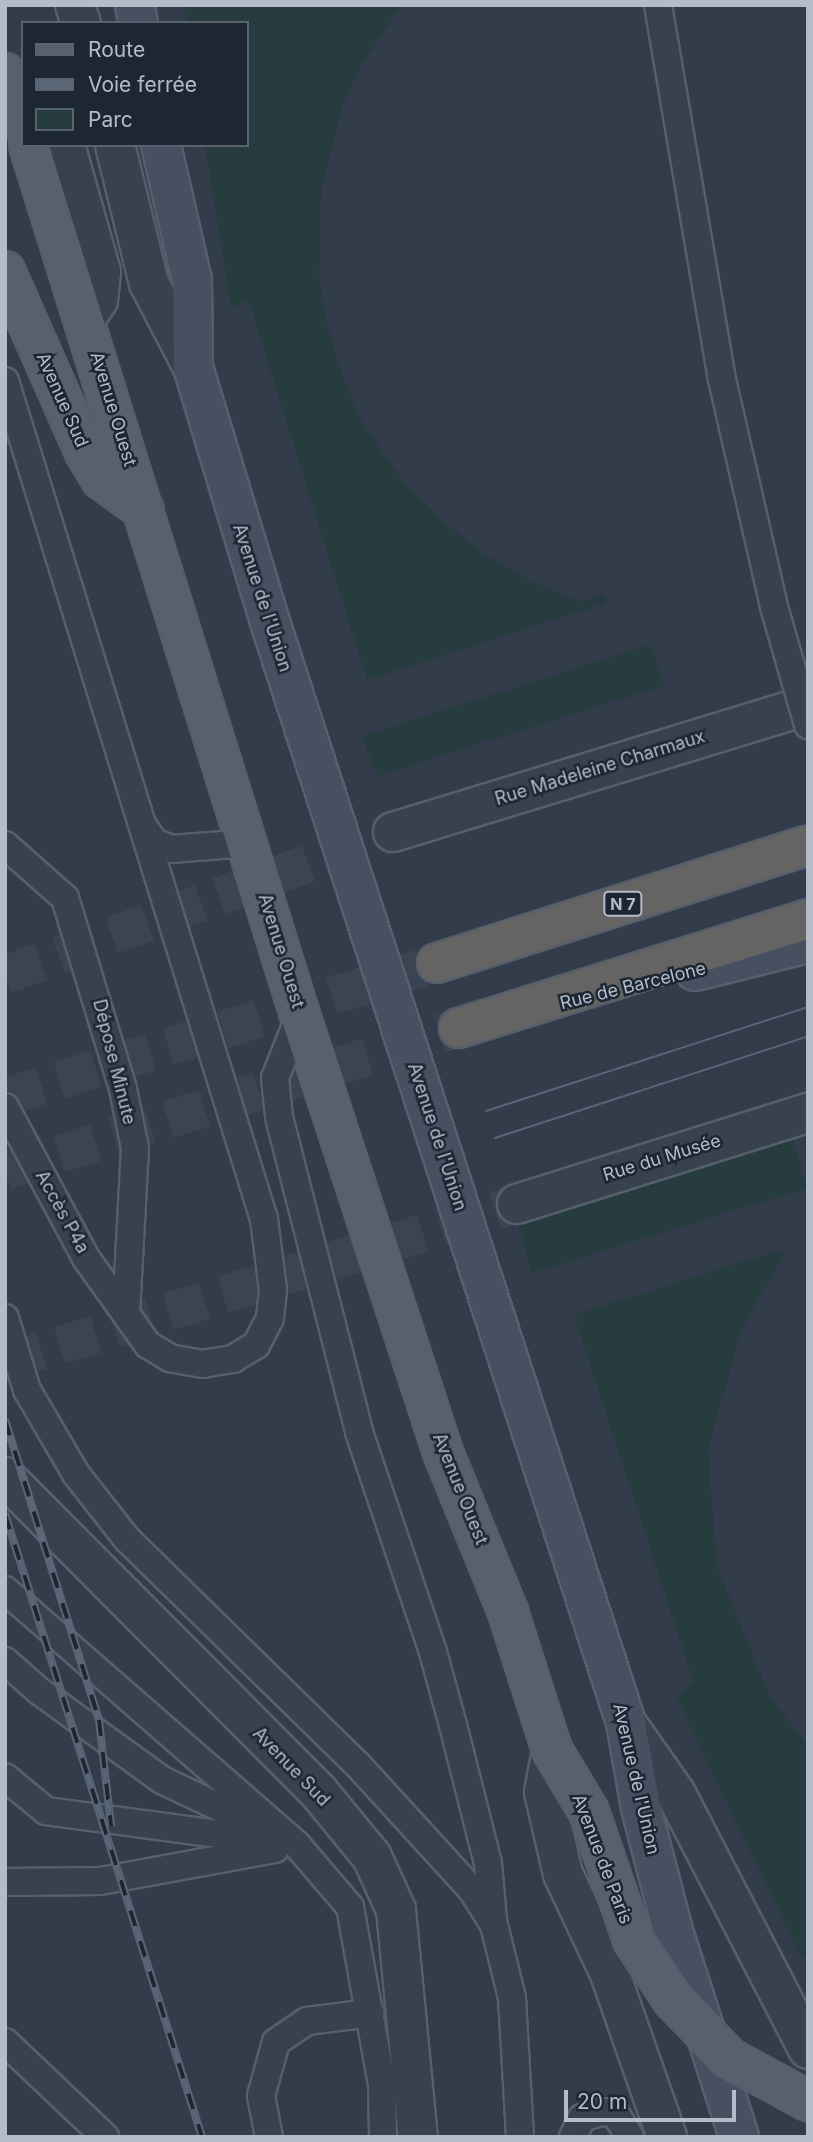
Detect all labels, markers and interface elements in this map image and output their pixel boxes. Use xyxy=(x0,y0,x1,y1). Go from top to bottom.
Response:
legend xyxy=(21,21,248,147)
text: Route xyxy=(88,37,145,62)
text: Voie ferrée xyxy=(88,72,197,97)
text: Parc xyxy=(88,107,133,132)
street label: Avenue Sud xyxy=(31,349,93,451)
street label: Avenue Ouest xyxy=(85,349,141,469)
street label: Avenue de l'Union xyxy=(228,521,296,675)
street label: Rue Madeleine Charmaux xyxy=(492,726,708,810)
street label: Avenue Ouest xyxy=(253,891,309,1011)
road number: N 7 xyxy=(602,891,644,916)
street label: Rue de Barcelone xyxy=(558,957,708,1015)
street label: Dépose Minute xyxy=(88,997,140,1127)
street label: Avenue de l'Union xyxy=(403,1060,471,1214)
street label: Rue du Musée xyxy=(601,1130,723,1186)
street label: Accès P4a xyxy=(30,1167,94,1257)
street label: Avenue Ouest xyxy=(428,1430,492,1548)
street label: Avenue de l'Union xyxy=(608,1701,664,1857)
street label: Avenue Sud xyxy=(248,1723,334,1811)
street label: Avenue de Paris xyxy=(567,1791,637,1927)
scale bar xyxy=(568,2076,740,2120)
text: 20 m xyxy=(577,2089,627,2114)

